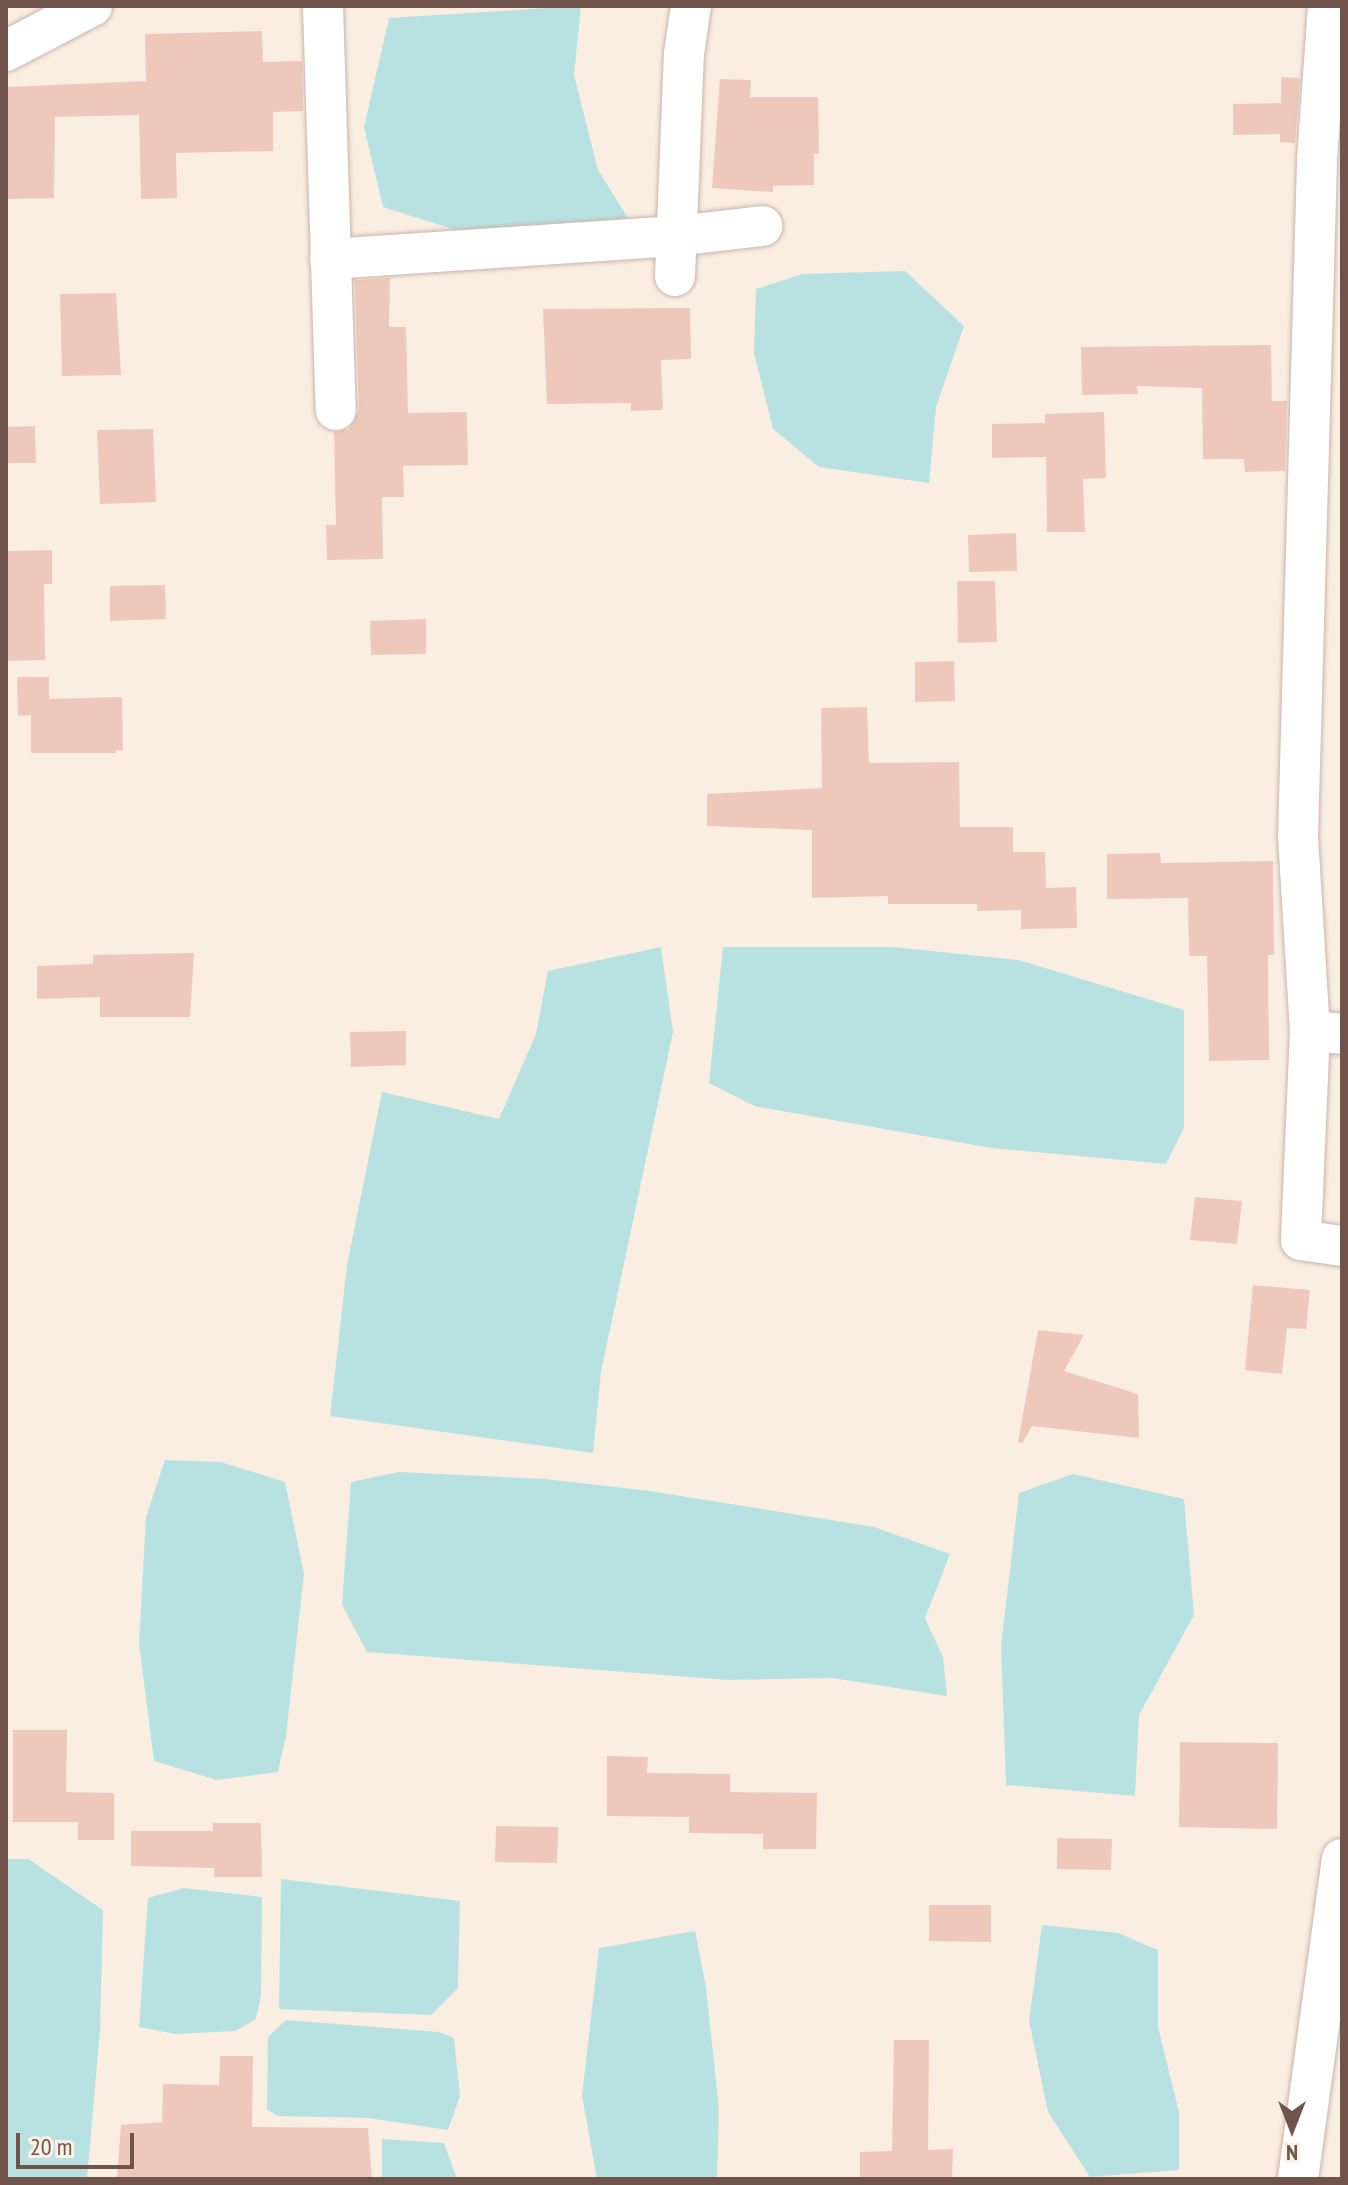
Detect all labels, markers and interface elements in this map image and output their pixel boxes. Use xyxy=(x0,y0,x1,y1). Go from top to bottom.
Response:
north arrow xyxy=(1252,2089,1332,2169)
scale bar xyxy=(20,2117,138,2167)
text: 20 m xyxy=(30,2131,72,2162)
text: N xyxy=(1286,2139,1298,2167)

